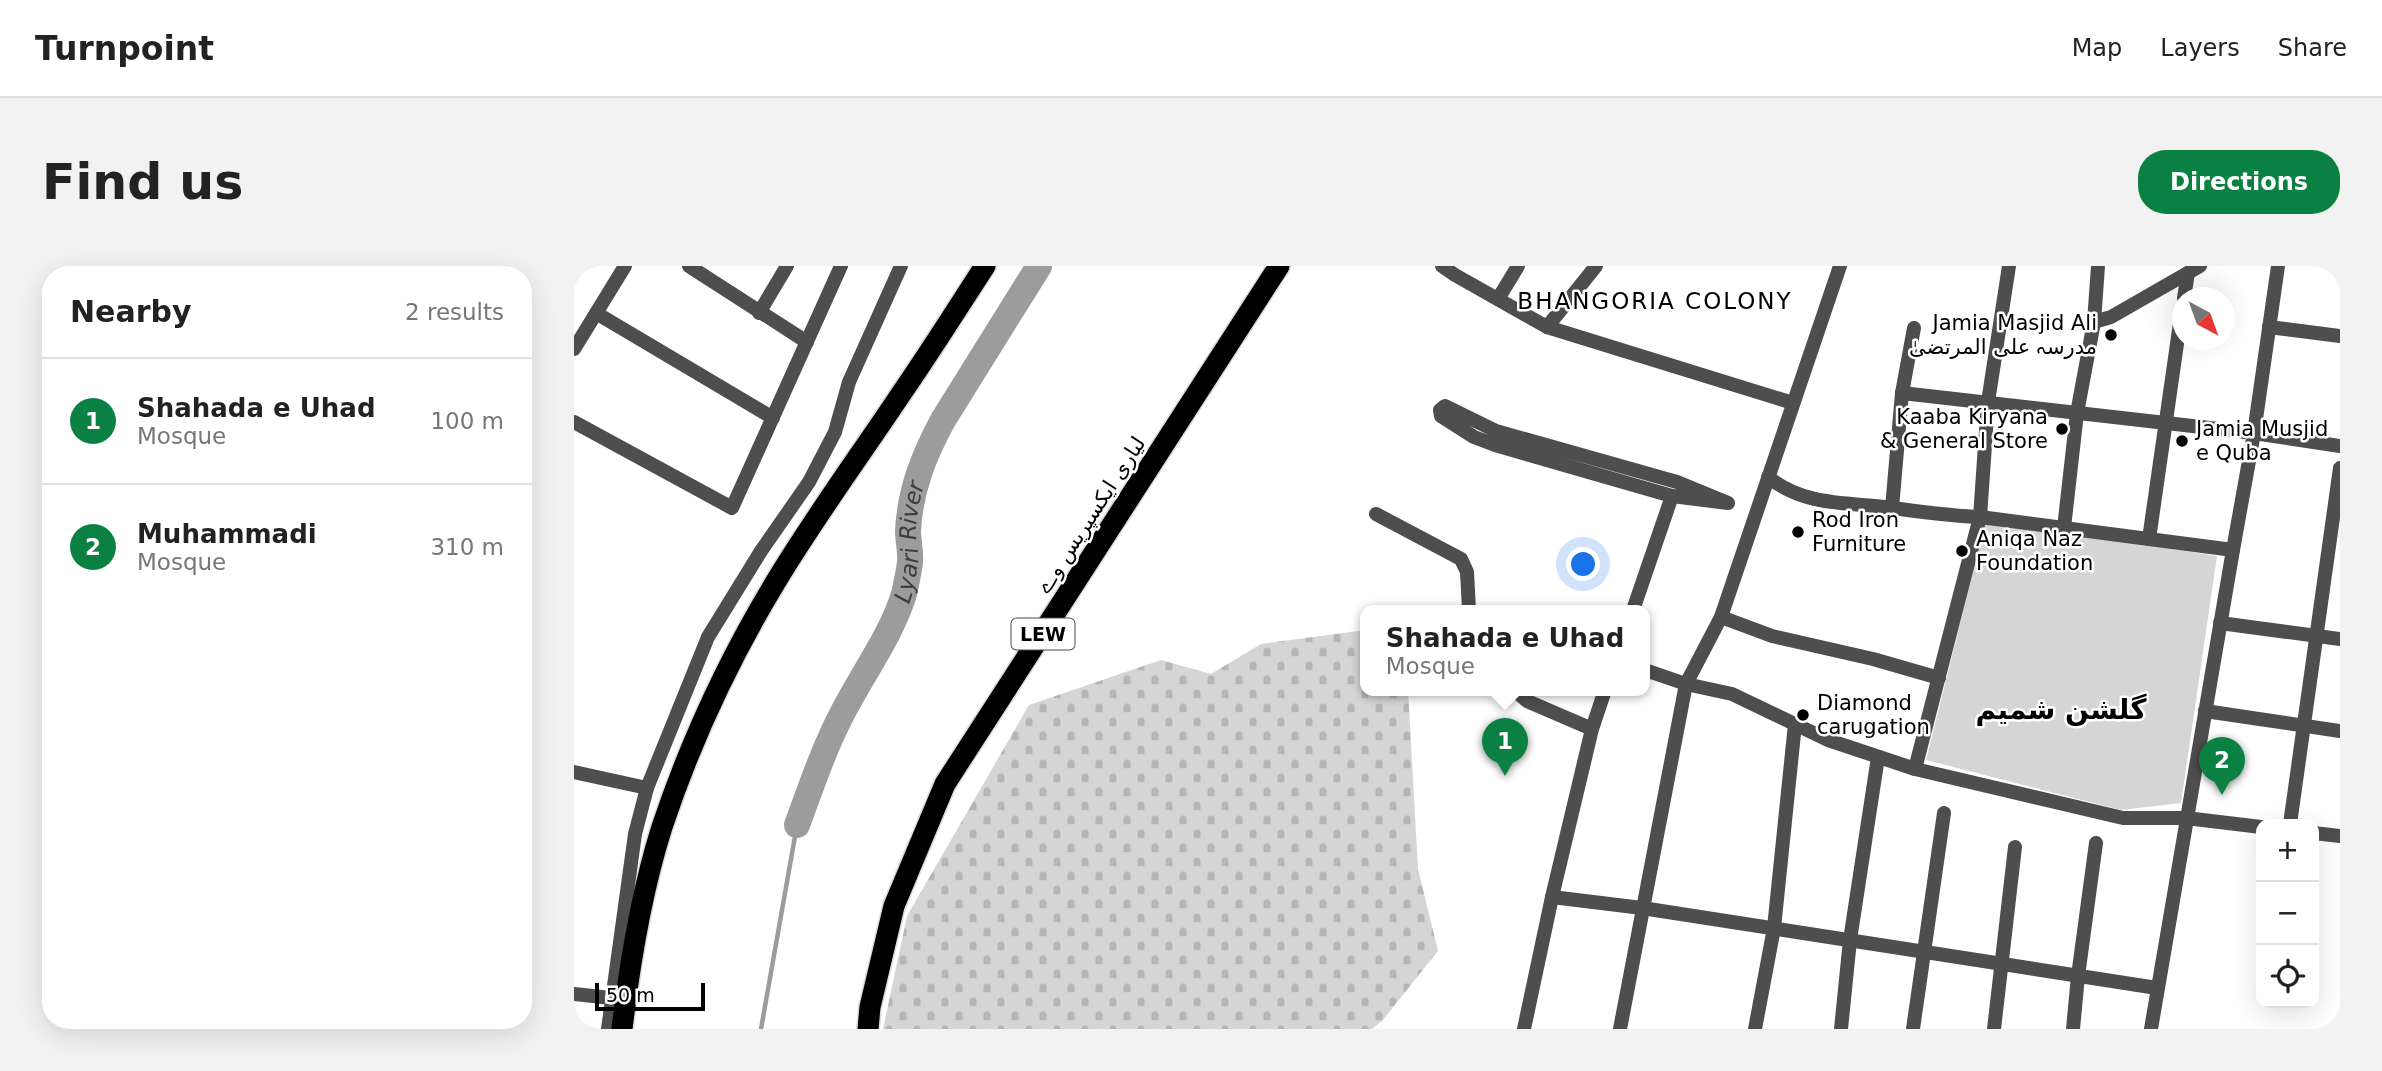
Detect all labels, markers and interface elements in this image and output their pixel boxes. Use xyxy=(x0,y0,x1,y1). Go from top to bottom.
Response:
text: Turnpoint xyxy=(35,29,214,68)
text: Map xyxy=(2072,34,2122,62)
text: Layers xyxy=(2160,34,2240,62)
text: Share xyxy=(2278,34,2347,62)
button: Directions xyxy=(2138,150,2340,214)
text: Find us xyxy=(42,154,243,211)
north arrow xyxy=(2172,287,2235,350)
district label: BHANGORIA COLONY xyxy=(1517,288,1793,314)
text: Nearby xyxy=(70,294,192,329)
text: 2 results xyxy=(405,299,504,325)
place label: Jamia Masjid Ali مدرسہ علی المرتضیٰ xyxy=(1909,311,2097,359)
marker: Jamia Masjid Ali مدرسہ علی المرتضیٰ xyxy=(2103,327,2119,343)
text: Shahada e Uhad xyxy=(137,393,376,423)
place label: Kaaba Kiryana & General Store xyxy=(1880,405,2048,453)
text: 1 xyxy=(85,408,101,434)
text: 100 m xyxy=(430,408,504,434)
place label: Jamia Musjid e Quba xyxy=(2194,417,2328,465)
marker: Kaaba Kiryana & General Store xyxy=(2054,421,2070,437)
text: Mosque xyxy=(137,423,226,449)
street label: لیاری ایکسپریس وے xyxy=(1031,432,1151,598)
marker: Jamia Musjid e Quba xyxy=(2174,433,2190,449)
water label: Lyari River xyxy=(889,476,929,606)
place label: Rod Iron Furniture xyxy=(1812,508,1906,556)
text: Muhammadi xyxy=(137,519,317,549)
marker: Rod Iron Furniture xyxy=(1790,524,1806,540)
place label: Aniqa Naz Foundation xyxy=(1976,527,2093,575)
text: 2 xyxy=(85,534,101,560)
text: 310 m xyxy=(430,534,504,560)
marker: Aniqa Naz Foundation xyxy=(1954,543,1970,559)
your location xyxy=(1566,547,1600,581)
text: Mosque xyxy=(137,549,226,575)
popup xyxy=(1360,605,1650,696)
road number: LEW xyxy=(1012,618,1074,650)
text: Shahada e Uhad xyxy=(1386,623,1624,653)
text: Mosque xyxy=(1386,653,1475,679)
place label: Diamond carugation xyxy=(1817,691,1930,739)
district label: گلشن شمیم xyxy=(1976,693,2147,726)
marker: Diamond carugation xyxy=(1795,707,1811,723)
pin: 1 xyxy=(1482,718,1528,776)
pin: 2 xyxy=(2199,737,2245,795)
map controls xyxy=(2256,819,2319,1008)
button: + xyxy=(2256,819,2319,882)
button: − xyxy=(2256,882,2319,945)
button: locate xyxy=(2256,945,2319,1008)
scale bar xyxy=(595,980,705,1012)
text: 50 m xyxy=(606,984,655,1006)

